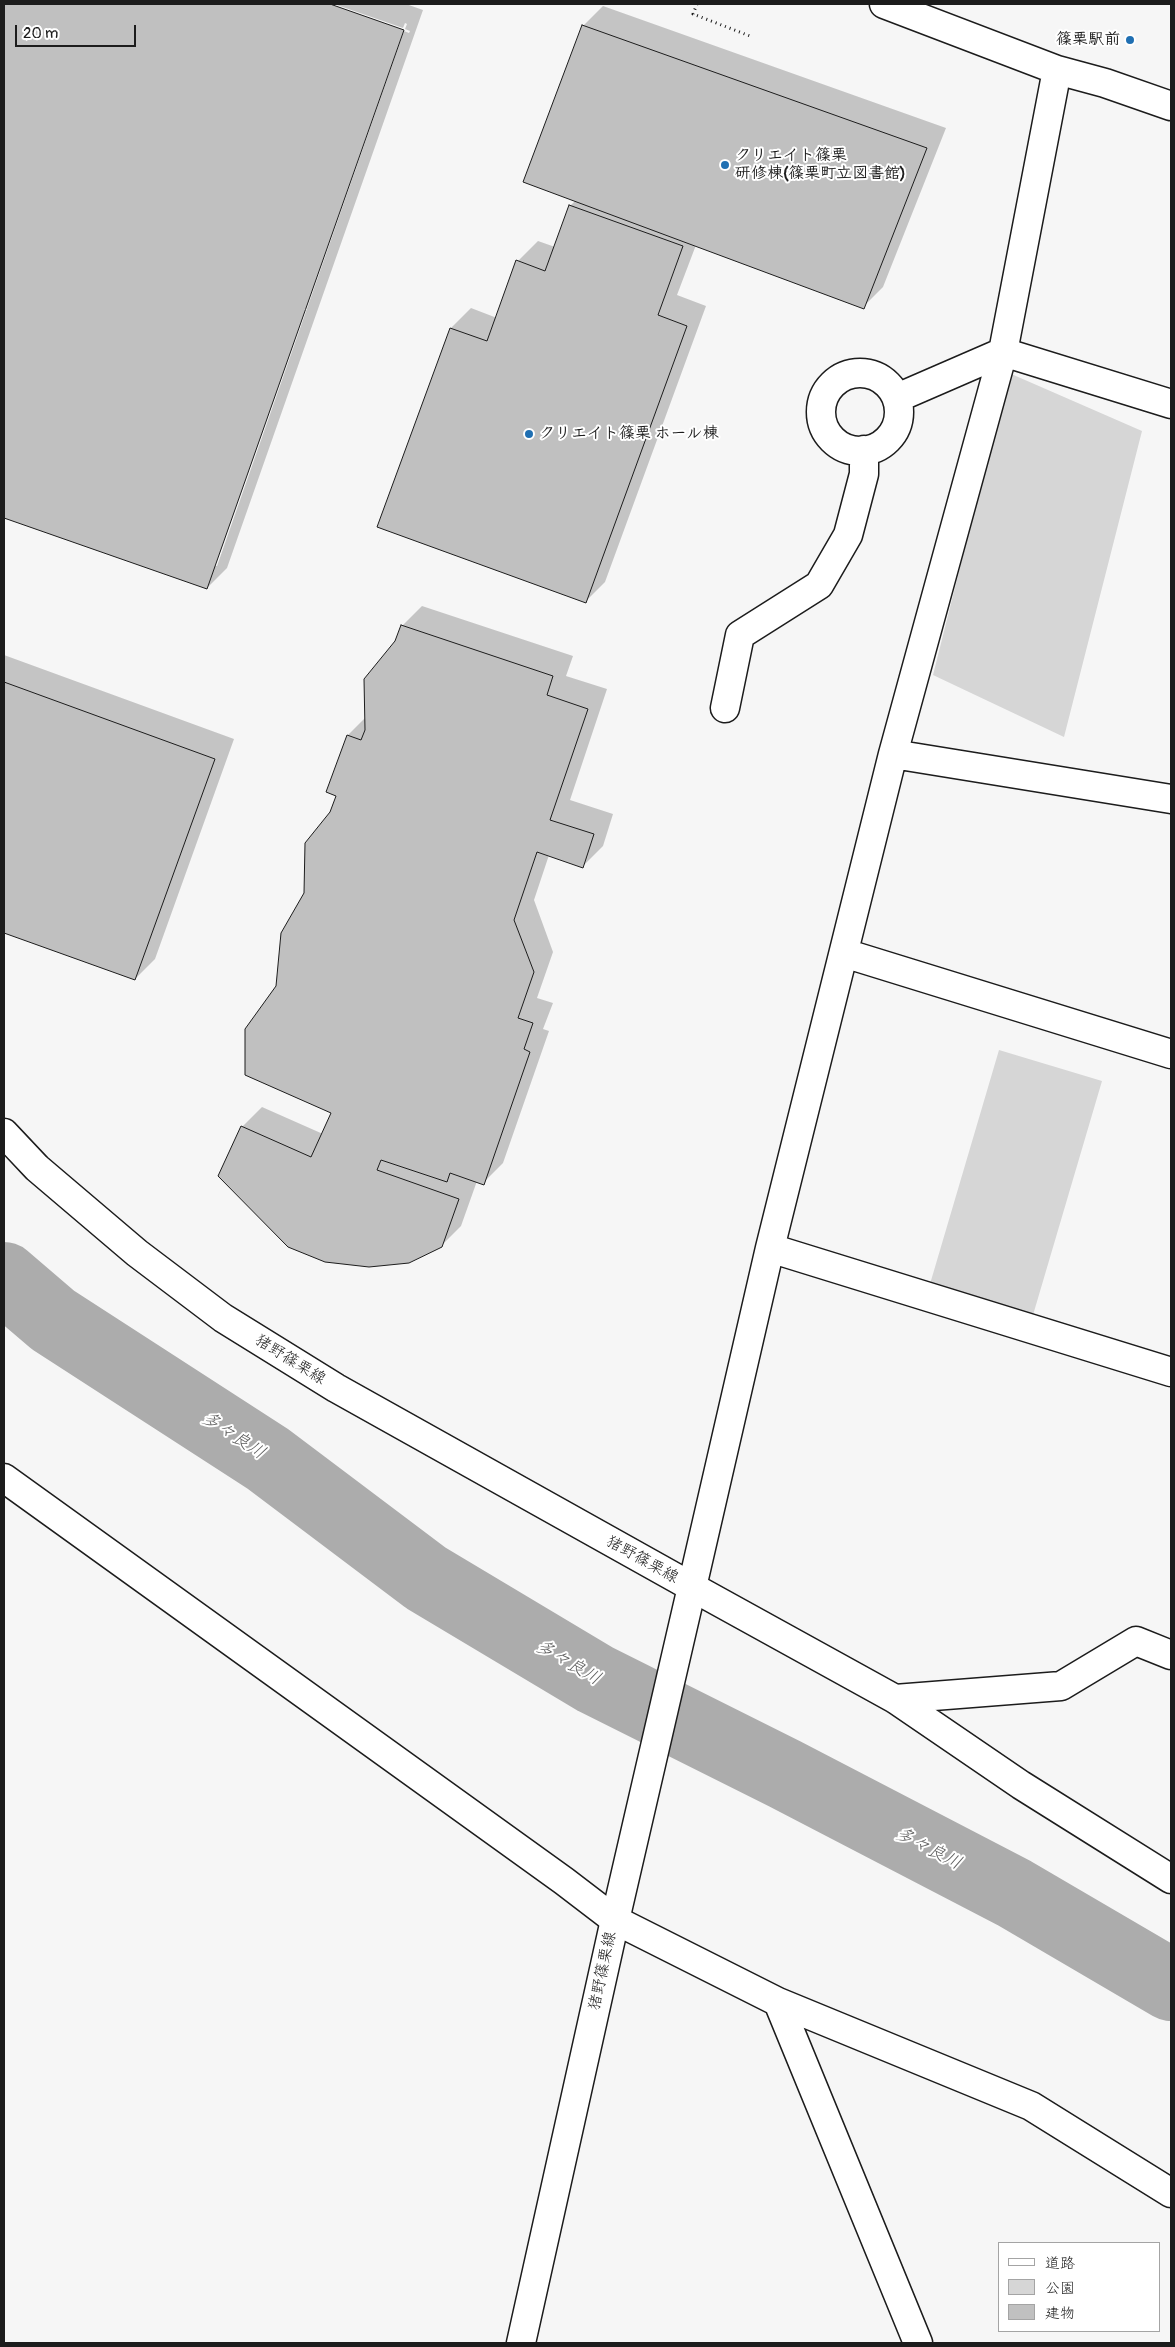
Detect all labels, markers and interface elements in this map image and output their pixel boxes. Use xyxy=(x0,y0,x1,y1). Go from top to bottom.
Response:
scale bar xyxy=(18,15,139,47)
text: 20 m xyxy=(23,24,58,43)
place label: 篠栗駅前 xyxy=(1056,30,1120,50)
marker: 篠栗駅前 xyxy=(1124,34,1136,46)
place label: クリエイト篠栗 研修棟(篠栗町立図書館) xyxy=(735,146,906,184)
marker: クリエイト篠栗 研修棟(篠栗町立図書館) xyxy=(719,159,731,171)
place label: クリエイト篠栗 ホール棟 xyxy=(539,424,718,444)
marker: クリエイト篠栗 ホール棟 xyxy=(523,428,535,440)
street label: 猪野篠栗線 xyxy=(251,1331,329,1389)
water label: 多々良川 xyxy=(197,1407,269,1465)
street label: 猪野篠栗線 xyxy=(602,1532,682,1588)
water label: 多々良川 xyxy=(531,1636,605,1690)
water label: 多々良川 xyxy=(891,1823,965,1875)
street label: 猪野篠栗線 xyxy=(585,1930,621,2012)
legend xyxy=(998,2242,1160,2332)
text: 道路 xyxy=(1045,2254,1075,2273)
text: 公園 xyxy=(1045,2279,1075,2298)
text: 建物 xyxy=(1045,2304,1075,2323)

